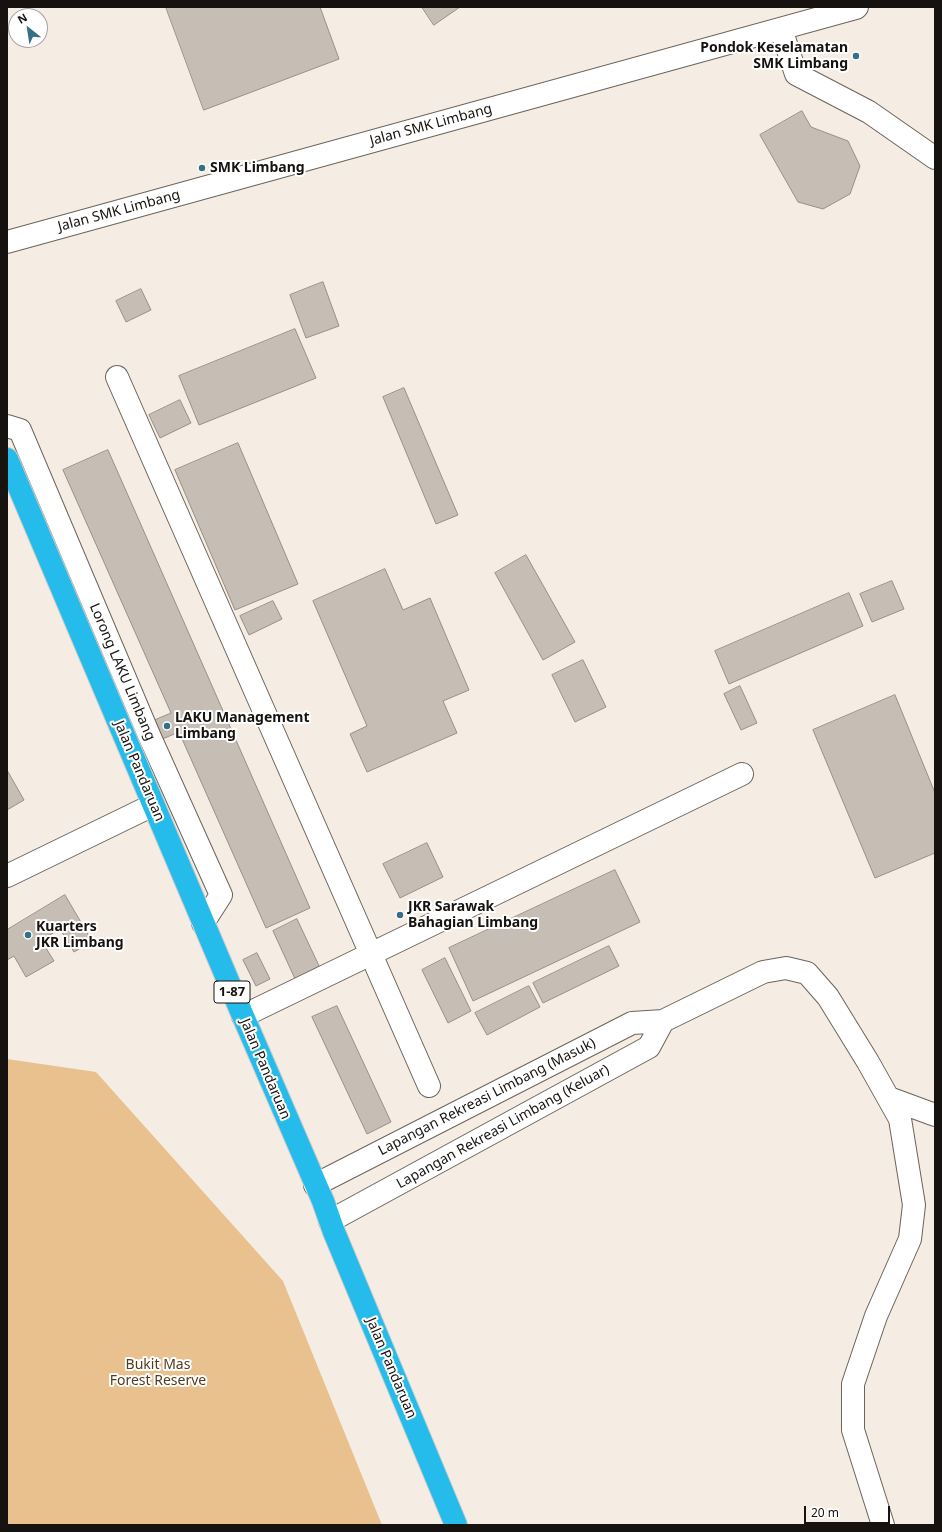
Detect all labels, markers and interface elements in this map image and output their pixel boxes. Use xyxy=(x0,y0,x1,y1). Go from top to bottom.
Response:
north arrow xyxy=(8,8,48,48)
text: N xyxy=(15,9,30,27)
place label: Pondok Keselamatan SMK Limbang xyxy=(700,40,848,72)
marker: Pondok Keselamatan SMK Limbang xyxy=(851,51,861,61)
street label: Jalan SMK Limbang xyxy=(368,101,494,149)
place label: SMK Limbang xyxy=(210,160,305,176)
marker: SMK Limbang xyxy=(197,163,207,173)
street label: Jalan SMK Limbang xyxy=(56,187,182,235)
street label: Lorong LAKU Limbang xyxy=(85,601,159,743)
place label: LAKU Management Limbang xyxy=(175,710,309,742)
street label: Jalan Pandaruan xyxy=(110,718,168,824)
marker: LAKU Management Limbang xyxy=(162,721,172,731)
place label: JKR Sarawak Bahagian Limbang xyxy=(408,899,538,932)
marker: JKR Sarawak Bahagian Limbang xyxy=(395,910,405,920)
place label: Kuarters JKR Limbang xyxy=(36,919,124,952)
marker: Kuarters JKR Limbang xyxy=(23,930,33,940)
road number: 1-87 xyxy=(214,981,250,1003)
street label: Jalan Pandaruan xyxy=(236,1016,294,1122)
street label: Lapangan Rekreasi Limbang (Masuk) xyxy=(376,1035,598,1159)
street label: Lapangan Rekreasi Limbang (Keluar) xyxy=(394,1061,612,1193)
street label: Jalan Pandaruan xyxy=(362,1315,420,1421)
park label: Bukit Mas Forest Reserve xyxy=(110,1357,206,1390)
scale bar xyxy=(806,1498,892,1524)
text: 20 m xyxy=(811,1504,839,1521)

